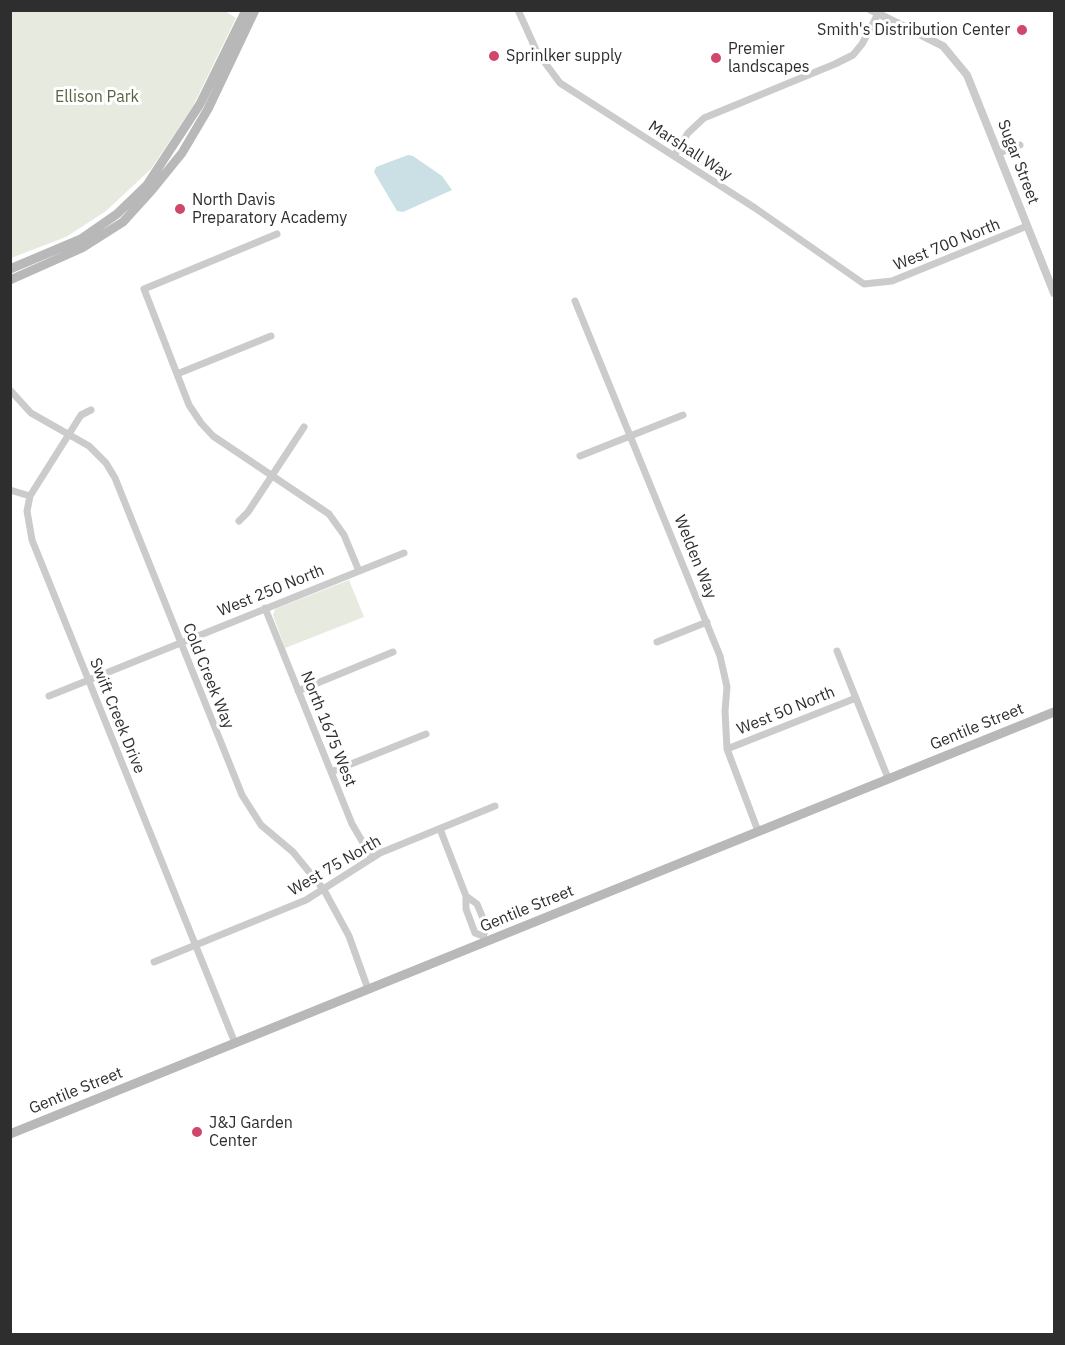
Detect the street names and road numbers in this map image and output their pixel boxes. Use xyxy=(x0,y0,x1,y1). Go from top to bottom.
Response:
street label: Marshall Way xyxy=(645,117,735,185)
street label: Sugar Street xyxy=(993,117,1043,207)
street label: West 700 North xyxy=(891,215,1003,275)
street label: Welden Way xyxy=(669,512,721,602)
street label: West 250 North xyxy=(215,561,327,621)
street label: Cold Creek Way xyxy=(178,620,238,732)
street label: Swift Creek Drive xyxy=(85,655,149,777)
street label: North 1675 West xyxy=(296,668,360,790)
street label: West 50 North xyxy=(734,683,838,739)
street label: Gentile Street xyxy=(927,699,1027,755)
street label: West 75 North xyxy=(285,832,385,900)
street label: Gentile Street xyxy=(477,881,577,937)
street label: Gentile Street xyxy=(26,1063,126,1119)

